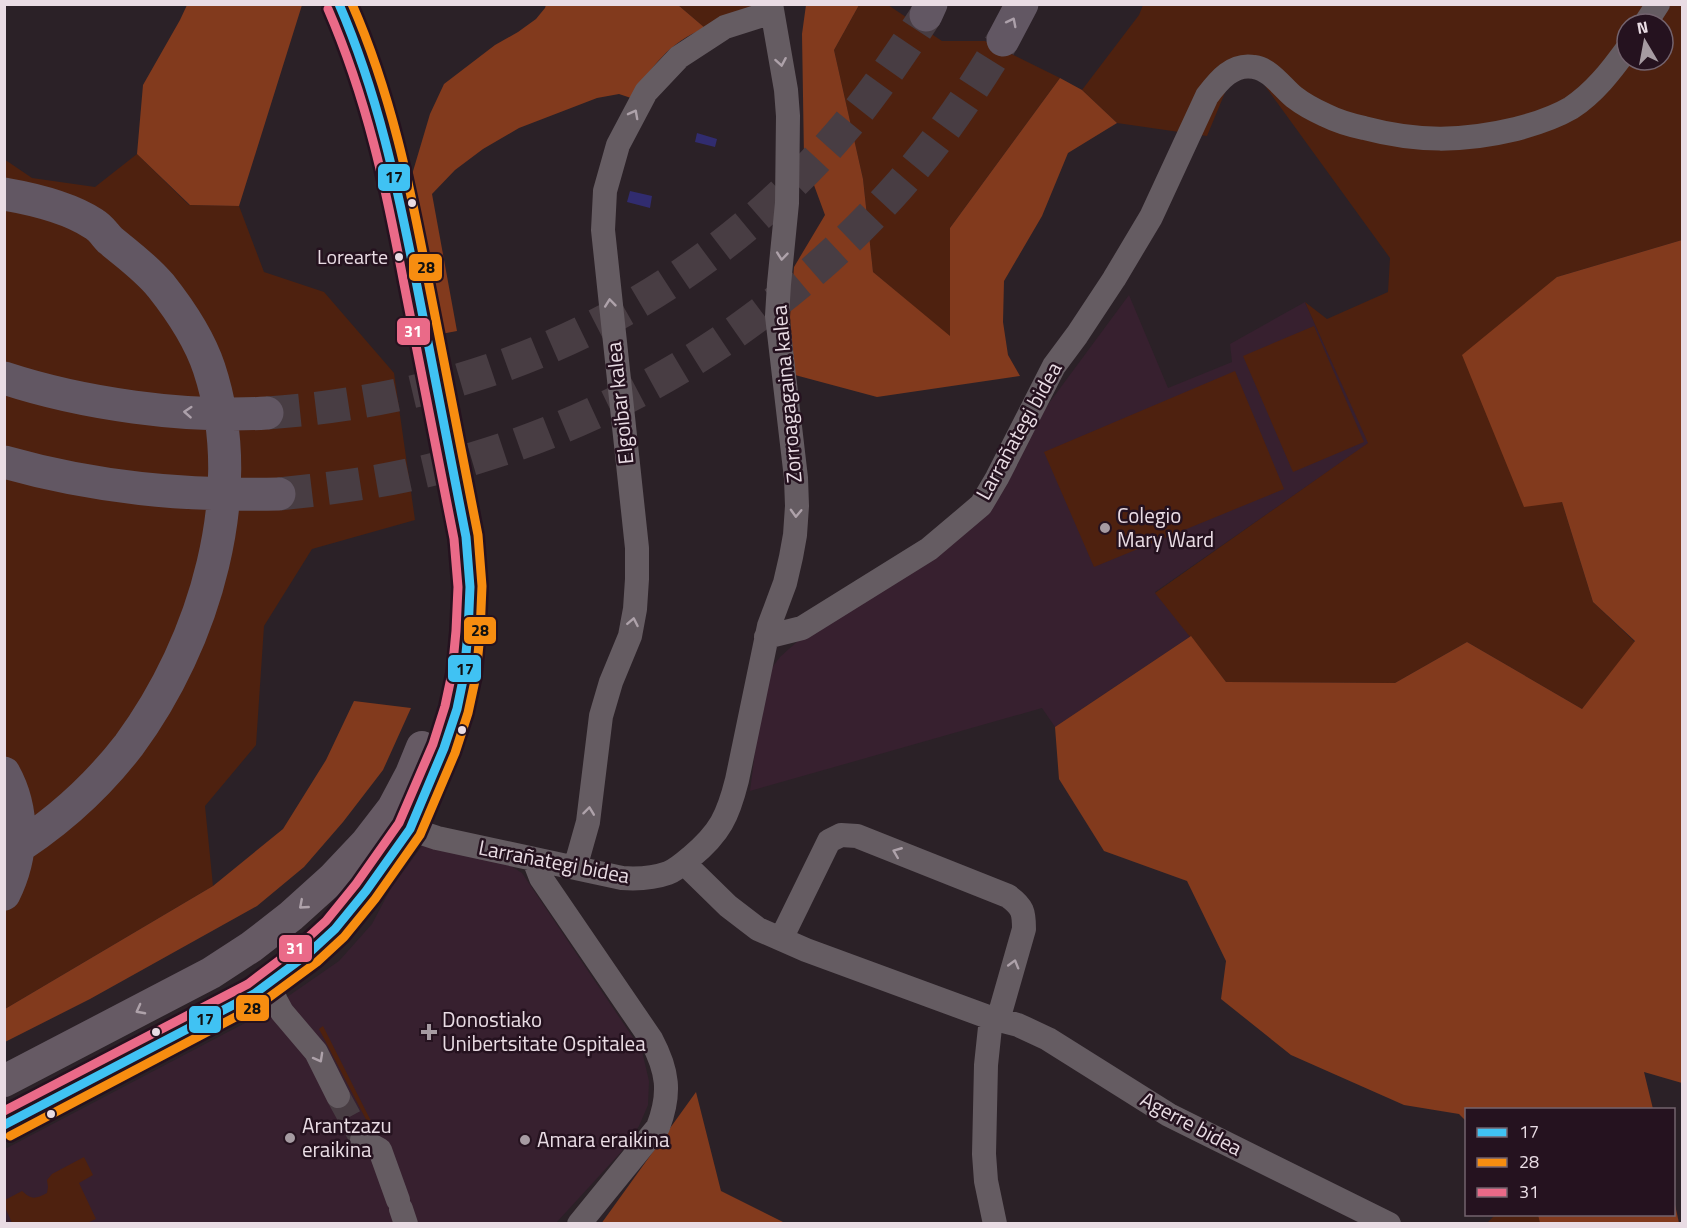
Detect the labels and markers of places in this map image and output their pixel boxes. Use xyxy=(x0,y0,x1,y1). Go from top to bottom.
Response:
unlabelled marker xyxy=(406,197,418,209)
place label: Lorearte xyxy=(317,241,388,272)
marker: Lorearte xyxy=(393,251,405,263)
place label: Colegio Mary Ward xyxy=(1117,499,1214,555)
marker: Colegio Mary Ward xyxy=(1098,521,1112,535)
unlabelled marker xyxy=(456,724,468,736)
place label: Donostiako Unibertsitate Ospitalea xyxy=(442,1003,646,1059)
marker: Donostiako Unibertsitate Ospitalea xyxy=(420,1023,438,1041)
unlabelled marker xyxy=(150,1026,162,1038)
unlabelled marker xyxy=(45,1108,57,1120)
place label: Arantzazu eraikina xyxy=(302,1109,392,1165)
place label: Amara eraikina xyxy=(537,1123,670,1155)
marker: Arantzazu eraikina xyxy=(283,1131,297,1145)
marker: Amara eraikina xyxy=(518,1133,532,1147)

